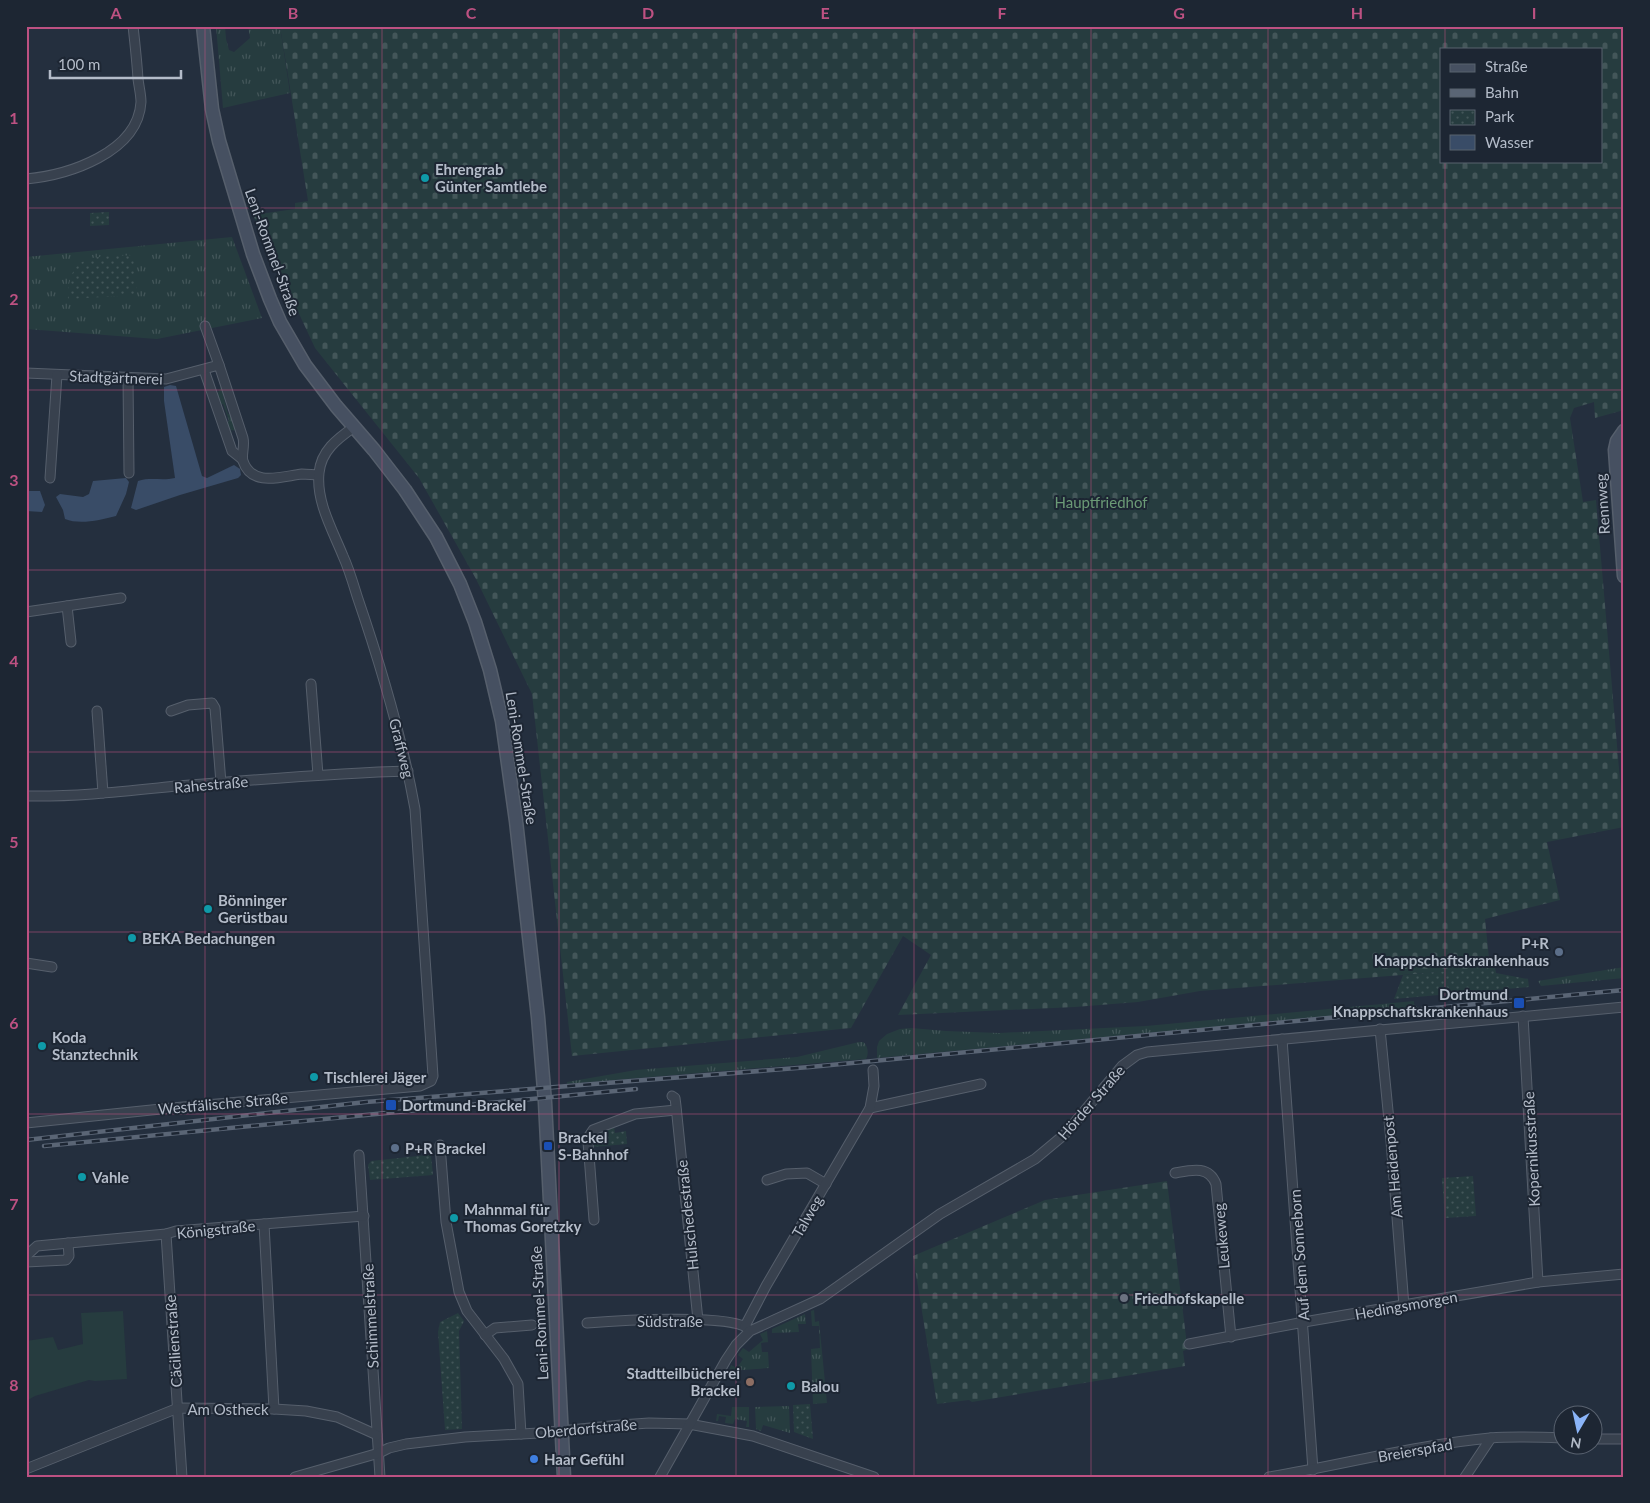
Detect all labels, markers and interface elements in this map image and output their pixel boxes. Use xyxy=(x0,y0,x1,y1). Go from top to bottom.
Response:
text: A xyxy=(109,3,122,22)
text: B xyxy=(288,3,298,22)
text: C xyxy=(466,3,477,22)
text: D xyxy=(642,3,654,22)
text: E xyxy=(820,3,830,22)
text: F xyxy=(997,3,1007,22)
text: G xyxy=(1173,3,1185,22)
text: H xyxy=(1351,3,1363,22)
text: I xyxy=(1532,3,1536,22)
scale bar xyxy=(50,48,181,80)
legend xyxy=(1440,48,1602,162)
text: 100 m xyxy=(58,55,100,73)
text: Straße xyxy=(1485,57,1528,75)
text: Bahn xyxy=(1485,83,1519,101)
text: Park xyxy=(1485,107,1515,125)
text: 1 xyxy=(9,108,19,127)
text: Wasser xyxy=(1485,133,1534,151)
place label: Ehrengrab Günter Samtlebe xyxy=(435,160,547,195)
marker: Ehrengrab Günter Samtlebe xyxy=(419,172,431,184)
street label: Leni-Rommel-Straße xyxy=(242,186,304,318)
text: 2 xyxy=(9,289,19,308)
street label: Stadtgärtnerei xyxy=(69,366,163,388)
text: 3 xyxy=(9,470,19,489)
street label: Rennweg xyxy=(1591,473,1613,535)
park label: Hauptfriedhof xyxy=(1054,493,1148,511)
text: 4 xyxy=(9,651,19,670)
street label: Leni-Rommel-Straße xyxy=(503,690,541,826)
street label: Graffweg xyxy=(386,716,418,780)
street label: Rahestraße xyxy=(173,772,249,796)
text: 5 xyxy=(9,832,19,851)
place label: Bönninger Gerüstbau xyxy=(218,891,288,926)
marker: Bönninger Gerüstbau xyxy=(202,903,214,915)
place label: BEKA Bedachungen xyxy=(142,929,275,947)
marker: BEKA Bedachungen xyxy=(126,932,138,944)
place label: P+R Knappschaftskrankenhaus xyxy=(1374,934,1549,969)
marker: P+R Knappschaftskrankenhaus xyxy=(1553,946,1565,958)
place label: Dortmund Knappschaftskrankenhaus xyxy=(1333,985,1508,1020)
marker: Dortmund Knappschaftskrankenhaus xyxy=(1512,996,1526,1010)
text: 6 xyxy=(9,1013,19,1032)
place label: Koda Stanztechnik xyxy=(52,1028,139,1063)
marker: Koda Stanztechnik xyxy=(36,1040,48,1052)
street label: Hörder Straße xyxy=(1054,1061,1128,1143)
place label: Tischlerei Jäger xyxy=(324,1068,427,1086)
marker: Tischlerei Jäger xyxy=(308,1071,320,1083)
street label: Westfälische Straße xyxy=(157,1088,289,1118)
street label: Kopernikusstraße xyxy=(1519,1091,1543,1207)
place label: Dortmund-Brackel xyxy=(402,1096,526,1114)
marker: Dortmund-Brackel xyxy=(384,1098,398,1112)
street label: Am Heidenpost xyxy=(1379,1115,1405,1219)
place label: Brackel S-Bahnhof xyxy=(558,1128,629,1163)
place label: P+R Brackel xyxy=(405,1139,486,1157)
marker: Brackel S-Bahnhof xyxy=(542,1140,554,1152)
marker: P+R Brackel xyxy=(389,1142,401,1154)
street label: Hulschedestraße xyxy=(672,1159,702,1271)
place label: Vahle xyxy=(91,1168,129,1186)
marker: Vahle xyxy=(76,1171,88,1183)
street label: Auf dem Sonneborn xyxy=(1285,1189,1313,1321)
street label: Talweg xyxy=(788,1192,826,1240)
text: 7 xyxy=(9,1194,19,1213)
place label: Mahnmal für Thomas Goretzky xyxy=(464,1200,582,1235)
street label: Leukeweg xyxy=(1209,1202,1233,1270)
marker: Mahnmal für Thomas Goretzky xyxy=(448,1212,460,1224)
street label: Königstraße xyxy=(176,1216,256,1242)
street label: Leni-Rommel-Straße xyxy=(526,1245,552,1381)
street label: Schimmelstraße xyxy=(358,1263,382,1369)
street label: Hedingsmorgen xyxy=(1353,1287,1459,1323)
place label: Friedhofskapelle xyxy=(1134,1289,1244,1307)
marker: Friedhofskapelle xyxy=(1118,1292,1130,1304)
street label: Cäcilienstraße xyxy=(161,1294,185,1388)
street label: Südstraße xyxy=(637,1312,703,1330)
place label: Stadtteilbücherei Brackel xyxy=(626,1364,740,1399)
text: 8 xyxy=(9,1375,19,1394)
marker: Stadtteilbücherei Brackel xyxy=(744,1376,756,1388)
place label: Balou xyxy=(801,1377,839,1395)
marker: Balou xyxy=(785,1380,797,1392)
street label: Am Ostheck xyxy=(187,1400,269,1418)
north arrow xyxy=(1552,1406,1602,1456)
street label: Oberdorfstraße xyxy=(534,1415,638,1441)
text: N xyxy=(1569,1434,1583,1453)
street label: Breierspfad xyxy=(1376,1435,1454,1465)
place label: Haar Gefühl xyxy=(544,1450,624,1468)
marker: Haar Gefühl xyxy=(528,1453,540,1465)

